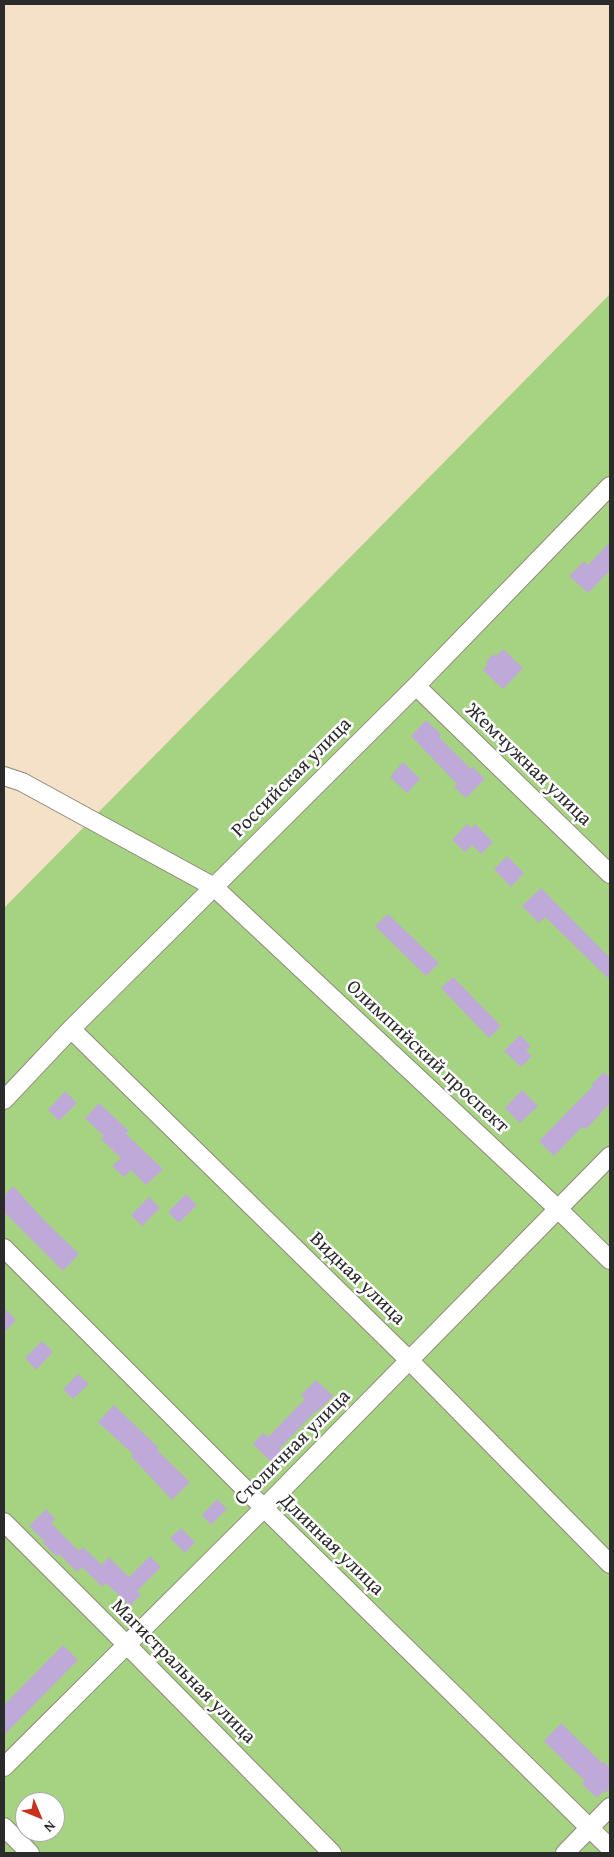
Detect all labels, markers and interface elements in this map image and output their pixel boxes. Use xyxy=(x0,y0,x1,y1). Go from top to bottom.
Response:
street label: Жемчужная улица xyxy=(460,699,596,831)
street label: Российская улица xyxy=(227,713,357,843)
street label: Олимпийский проспект xyxy=(341,975,513,1139)
street label: Видная улица xyxy=(304,1227,410,1331)
street label: Столичная улица xyxy=(230,1385,356,1511)
street label: Длинная улица xyxy=(273,1489,389,1601)
street label: Магистральная улица xyxy=(106,1595,260,1749)
north arrow xyxy=(15,1792,65,1842)
text: N xyxy=(40,1817,60,1837)

